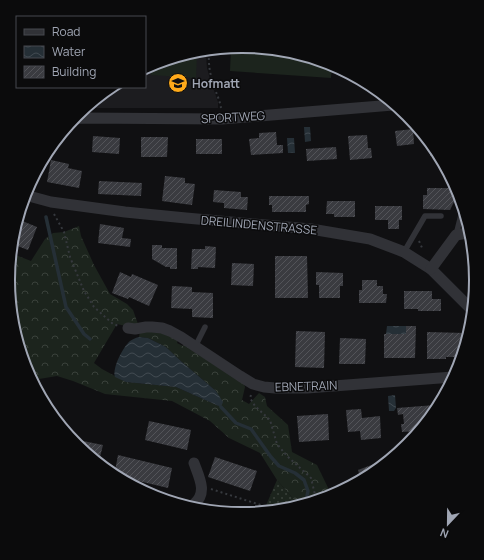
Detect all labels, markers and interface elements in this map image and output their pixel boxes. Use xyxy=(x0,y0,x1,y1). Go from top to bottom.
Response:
legend xyxy=(16,16,146,88)
text: Road xyxy=(52,23,80,40)
text: Water xyxy=(52,43,86,60)
text: Building xyxy=(52,63,96,80)
school or university icon: Hofmatt xyxy=(167,72,189,94)
place label: Hofmatt xyxy=(192,75,240,92)
street label: SPORTWEG xyxy=(200,107,266,127)
street label: DREILINDENSTRASSE xyxy=(200,211,318,239)
street label: EBNETRAIN xyxy=(274,376,338,396)
north arrow xyxy=(428,504,468,544)
text: N xyxy=(438,525,451,542)

